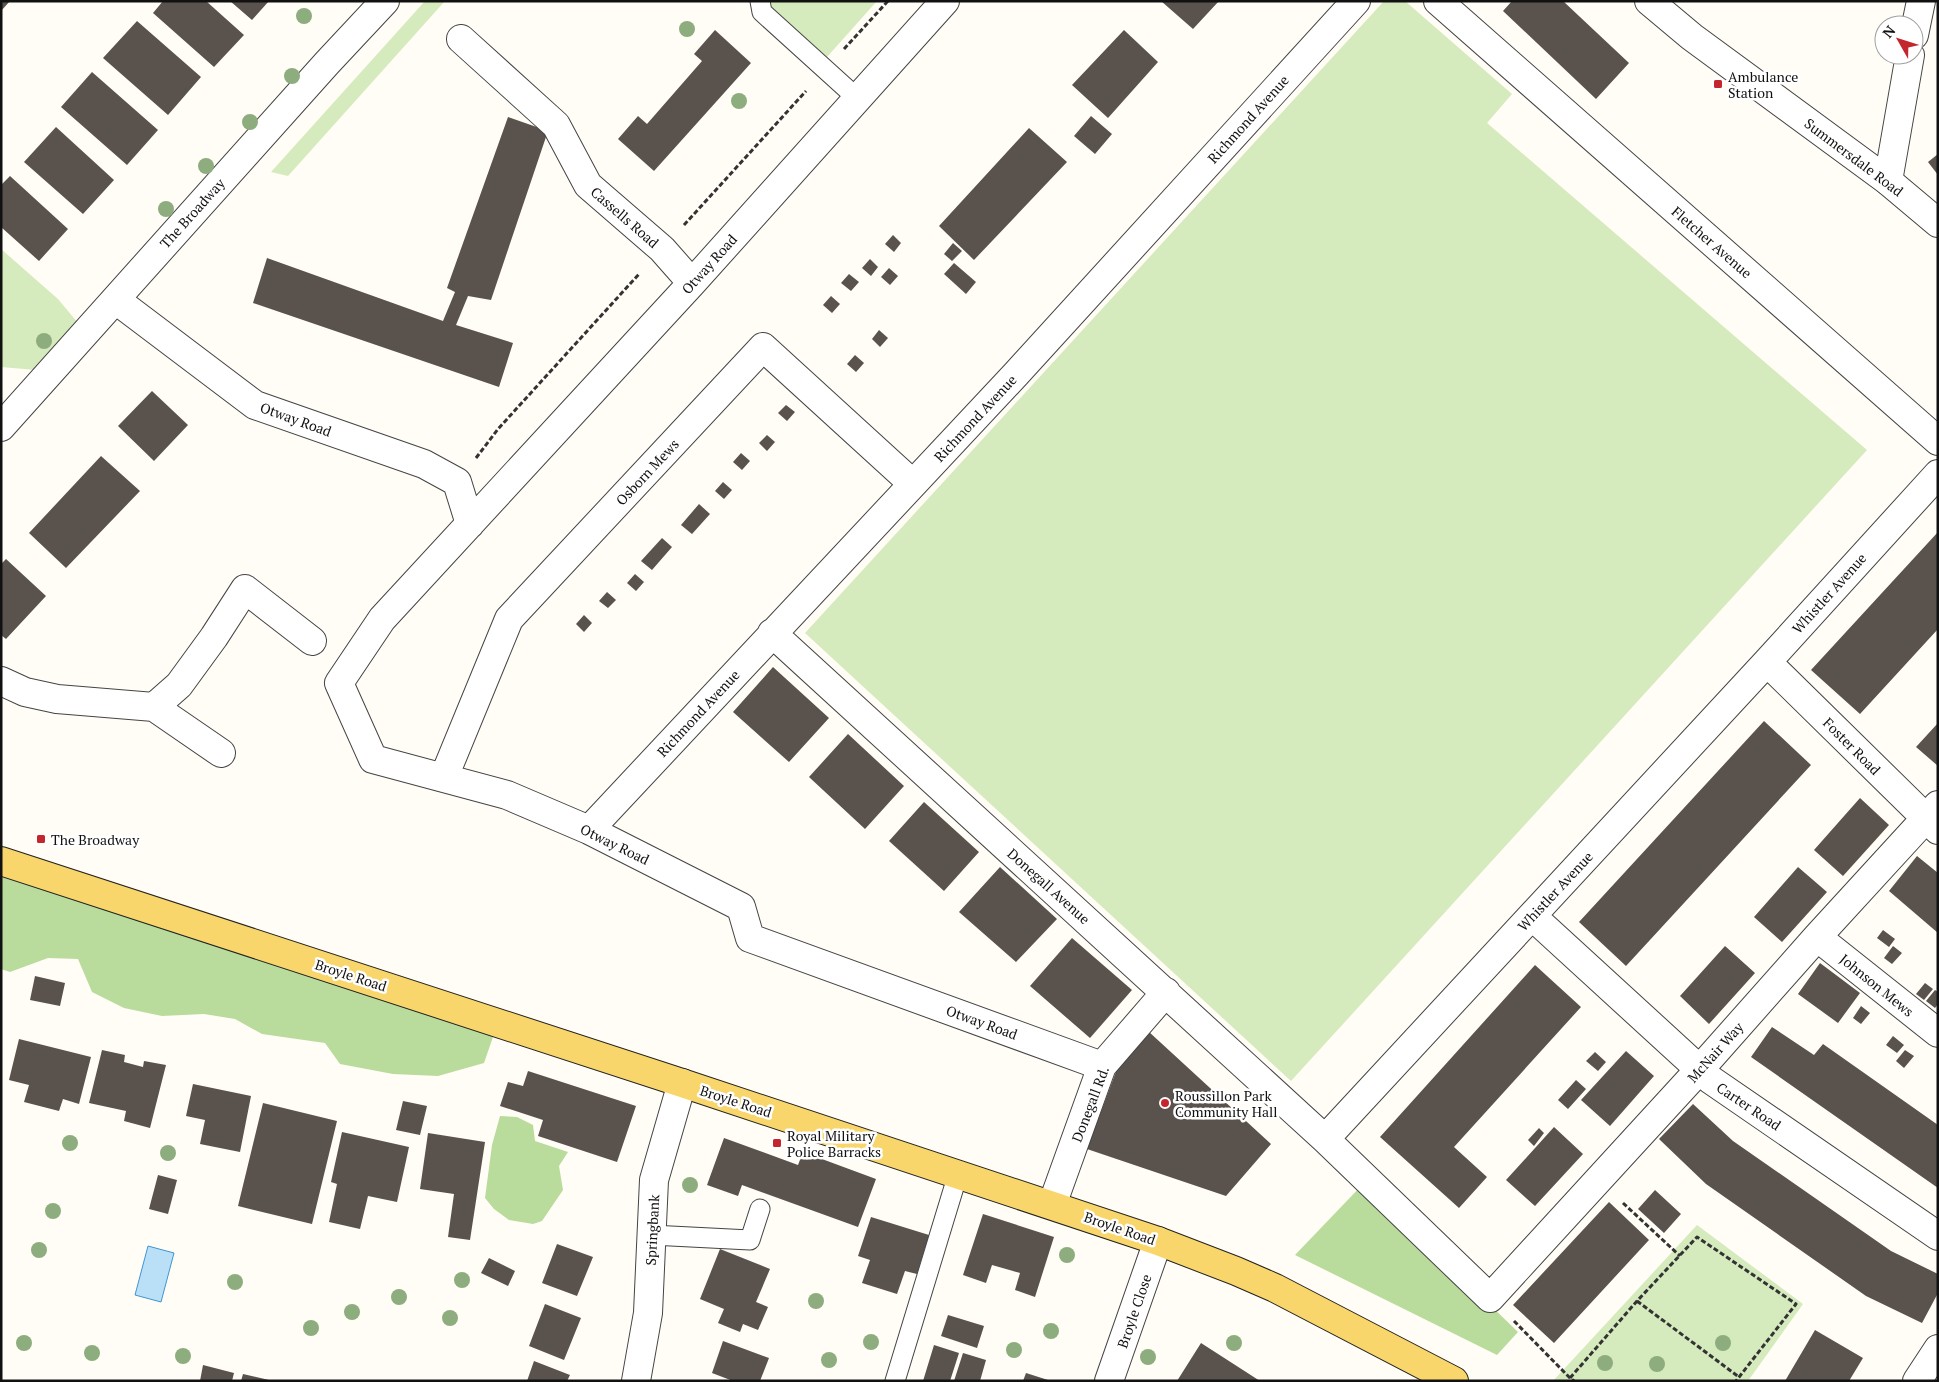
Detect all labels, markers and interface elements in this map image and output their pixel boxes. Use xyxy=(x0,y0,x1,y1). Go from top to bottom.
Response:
north arrow xyxy=(1874,15,1924,65)
text: N xyxy=(1878,21,1899,42)
place label: Ambulance Station xyxy=(1728,67,1798,102)
street label: Richmond Avenue xyxy=(1203,71,1293,167)
marker: Ambulance Station xyxy=(1712,78,1724,90)
street label: Summersdale Road xyxy=(1801,114,1907,201)
street label: The Broadway xyxy=(155,173,229,252)
street label: Cassells Road xyxy=(587,182,663,252)
street label: Fletcher Avenue xyxy=(1668,202,1756,282)
street label: Otway Road xyxy=(677,230,741,298)
street label: Richmond Avenue xyxy=(930,370,1020,466)
street label: Otway Road xyxy=(258,397,334,441)
street label: Osborn Mews xyxy=(611,435,683,509)
street label: Whistler Avenue xyxy=(1788,549,1870,637)
street label: Richmond Avenue xyxy=(653,665,743,761)
street label: Foster Road xyxy=(1819,713,1885,779)
street label: Otway Road xyxy=(577,819,653,869)
place label: The Broadway xyxy=(51,830,140,849)
marker: The Broadway xyxy=(35,833,47,845)
street label: Donegall Avenue xyxy=(1004,844,1094,928)
street label: Whistler Avenue xyxy=(1513,847,1597,935)
street label: Johnson Mews xyxy=(1836,949,1918,1021)
street label: Broyle Road xyxy=(313,954,390,996)
street label: Otway Road xyxy=(944,1000,1020,1044)
street label: McNair Way xyxy=(1683,1017,1748,1086)
street label: Donegall Rd. xyxy=(1067,1063,1113,1145)
street label: Carter Road xyxy=(1713,1078,1785,1135)
street label: Broyle Road xyxy=(698,1080,775,1122)
place label: Roussillon Park Community Hall xyxy=(1175,1086,1278,1121)
marker: Roussillon Park Community Hall xyxy=(1159,1097,1171,1109)
place label: Royal Military Police Barracks xyxy=(787,1126,881,1161)
marker: Royal Military Police Barracks xyxy=(771,1137,783,1149)
street label: Springbank xyxy=(641,1193,663,1266)
street label: Broyle Road xyxy=(1082,1207,1158,1249)
street label: Broyle Close xyxy=(1112,1271,1156,1351)

